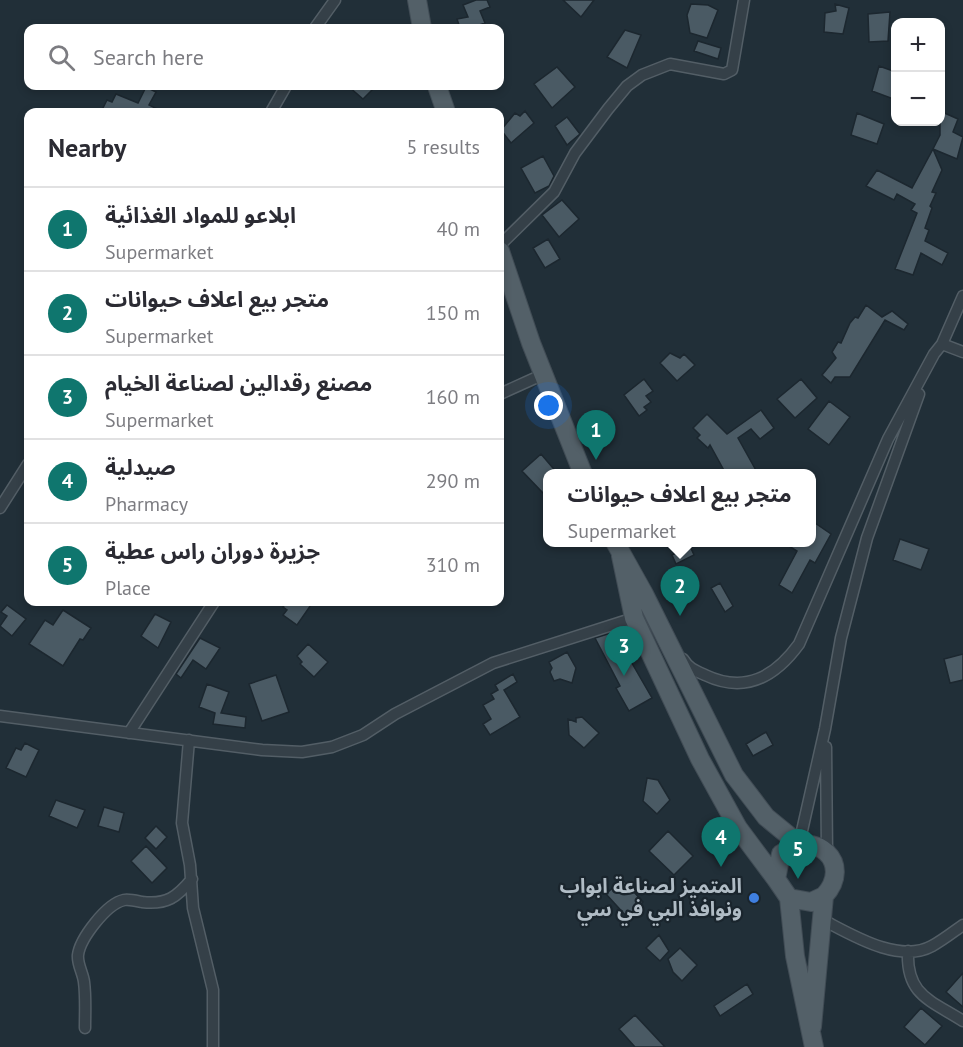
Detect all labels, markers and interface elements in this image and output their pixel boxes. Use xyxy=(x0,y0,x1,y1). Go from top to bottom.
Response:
map controls xyxy=(891,18,945,126)
button: + xyxy=(891,18,945,72)
search box xyxy=(24,24,504,90)
icon: search xyxy=(45,41,78,74)
text: Search here xyxy=(93,43,204,71)
button: − xyxy=(891,72,945,126)
text: Nearby xyxy=(48,131,126,164)
text: 5 results xyxy=(407,134,480,160)
text: ابلاعو للمواد الغذائية xyxy=(105,201,296,229)
text: 1 xyxy=(62,216,73,242)
text: 40 m xyxy=(437,216,480,242)
text: Supermarket xyxy=(105,239,213,265)
text: متجر بيع اعلاف حيوانات xyxy=(105,285,329,313)
text: 2 xyxy=(62,300,73,326)
text: 150 m xyxy=(426,300,480,326)
text: Supermarket xyxy=(105,323,213,349)
text: مصنع رقدالين لصناعة الخيام xyxy=(105,369,372,397)
text: 3 xyxy=(62,384,73,410)
text: 160 m xyxy=(426,384,480,410)
your location xyxy=(534,391,563,420)
text: Supermarket xyxy=(105,407,213,433)
pin: 1 xyxy=(576,410,616,460)
text: صيدلية xyxy=(105,453,176,481)
text: 4 xyxy=(62,468,73,494)
text: 290 m xyxy=(426,468,480,494)
popup xyxy=(543,469,816,547)
text: متجر بيع اعلاف حيوانات xyxy=(568,480,791,508)
text: Pharmacy xyxy=(105,491,188,517)
text: Supermarket xyxy=(568,518,676,544)
text: جزيرة دوران راس عطية xyxy=(105,537,320,565)
text: 5 xyxy=(62,552,73,578)
text: 310 m xyxy=(426,552,480,578)
pin: 2 xyxy=(660,566,700,616)
text: Place xyxy=(105,575,151,601)
pin: 3 xyxy=(604,626,644,676)
pin: 4 xyxy=(702,818,740,867)
pin: 5 xyxy=(778,830,818,879)
place label: المتميز لصناعة ابواب ونوافذ البي في سي xyxy=(560,873,742,926)
marker: المتميز لصناعة ابواب ونوافذ البي في سي xyxy=(747,891,761,905)

